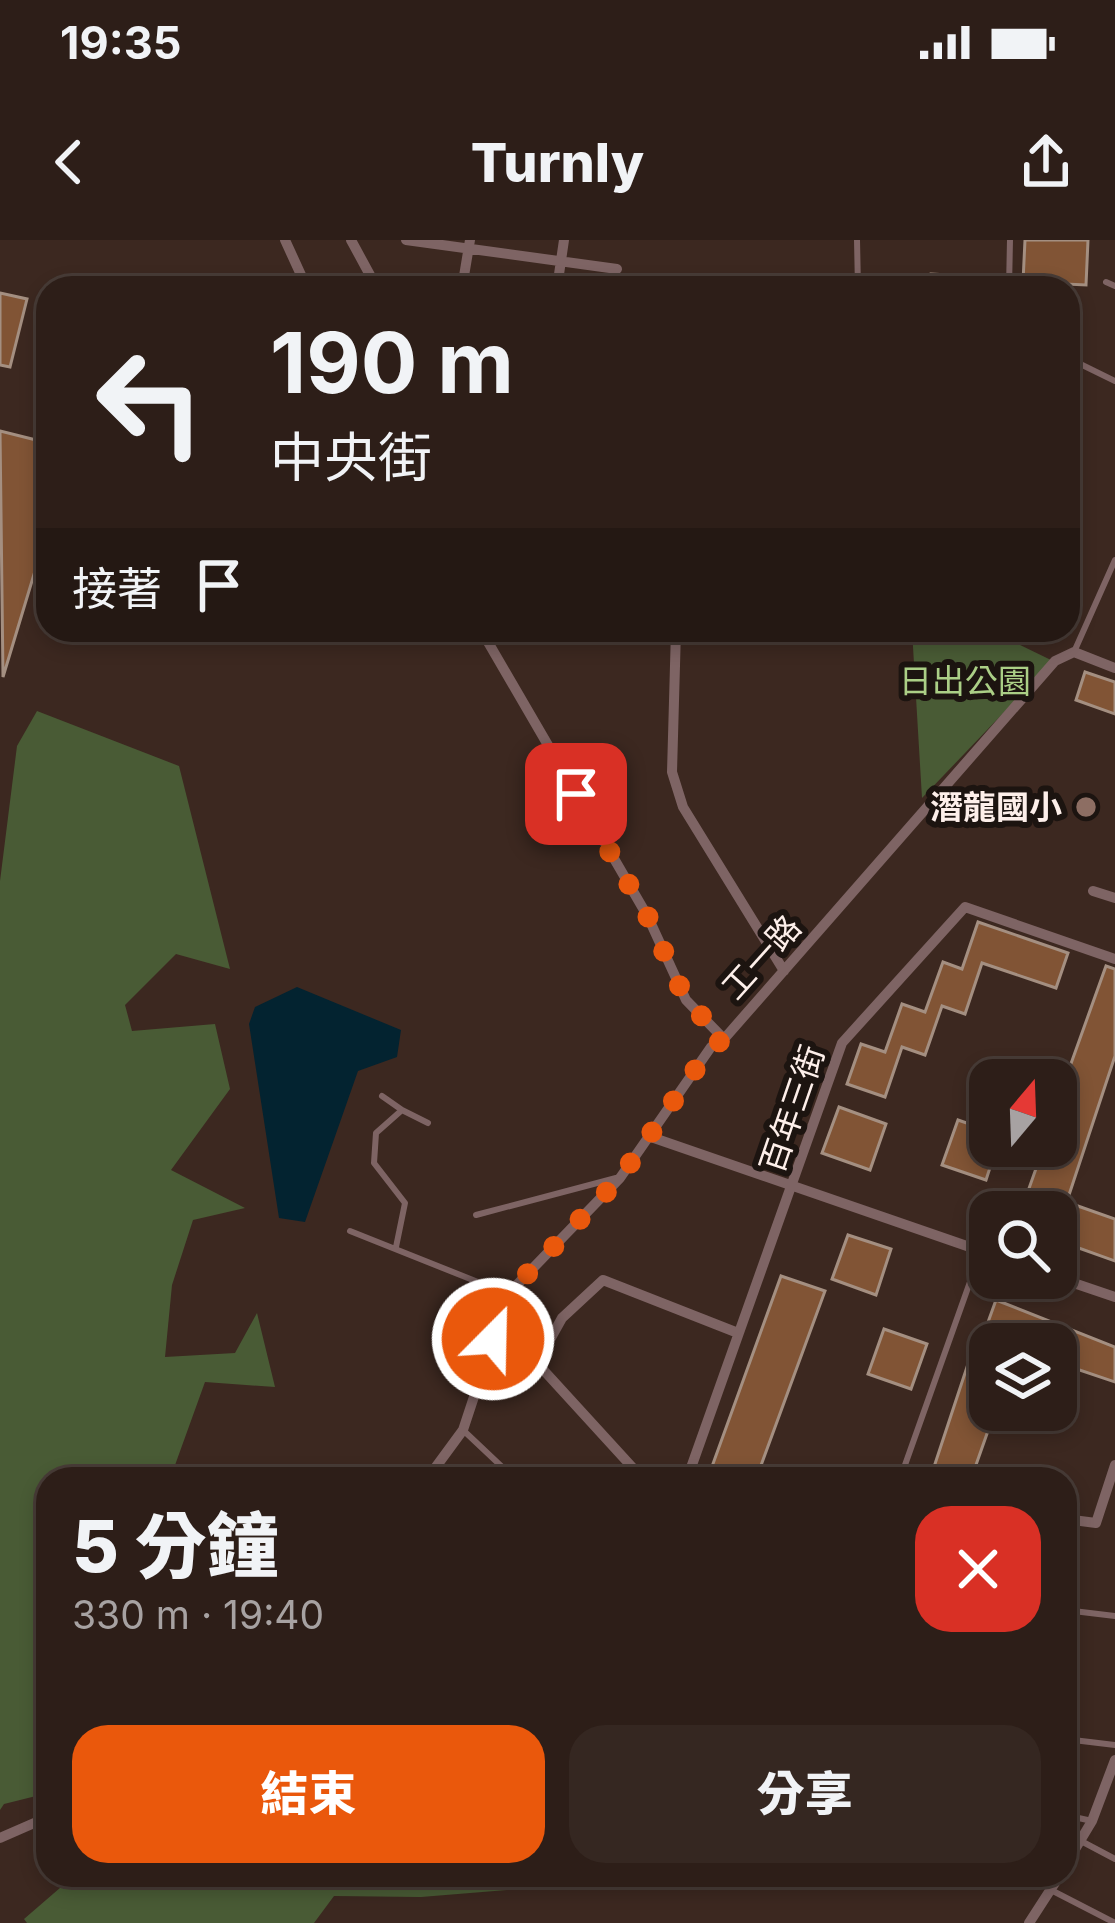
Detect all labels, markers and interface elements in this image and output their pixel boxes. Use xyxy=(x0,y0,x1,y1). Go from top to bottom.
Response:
text: 19:35 xyxy=(60,15,181,70)
icon: back xyxy=(36,129,102,195)
icon: share xyxy=(1013,129,1079,195)
text: Turnly xyxy=(471,130,644,195)
text: 190 m xyxy=(270,312,514,413)
icon: left xyxy=(72,324,228,480)
text: 中央街 xyxy=(270,425,432,490)
icon: arrive xyxy=(186,552,252,618)
text: 接著 xyxy=(72,561,162,616)
park label: 日出公園 xyxy=(899,661,1031,701)
pin xyxy=(525,743,627,845)
icon: arrive xyxy=(543,761,609,827)
place label: 潛龍國小 xyxy=(930,787,1062,827)
marker: 潛龍國小 xyxy=(1073,794,1099,820)
street label: 工一路 xyxy=(713,907,809,1007)
street label: 百年三街 xyxy=(752,1040,832,1178)
north arrow xyxy=(969,1059,1077,1167)
map controls xyxy=(969,1059,1077,1431)
button: search xyxy=(969,1191,1077,1299)
position arrow xyxy=(430,1276,556,1402)
button: layers xyxy=(969,1323,1077,1431)
text: 5 分鐘 xyxy=(72,1502,279,1589)
button: close xyxy=(915,1506,1041,1632)
text: 330 m · 19:40 xyxy=(72,1591,324,1638)
button: 結束 xyxy=(72,1725,545,1863)
button: 分享 xyxy=(569,1725,1041,1863)

